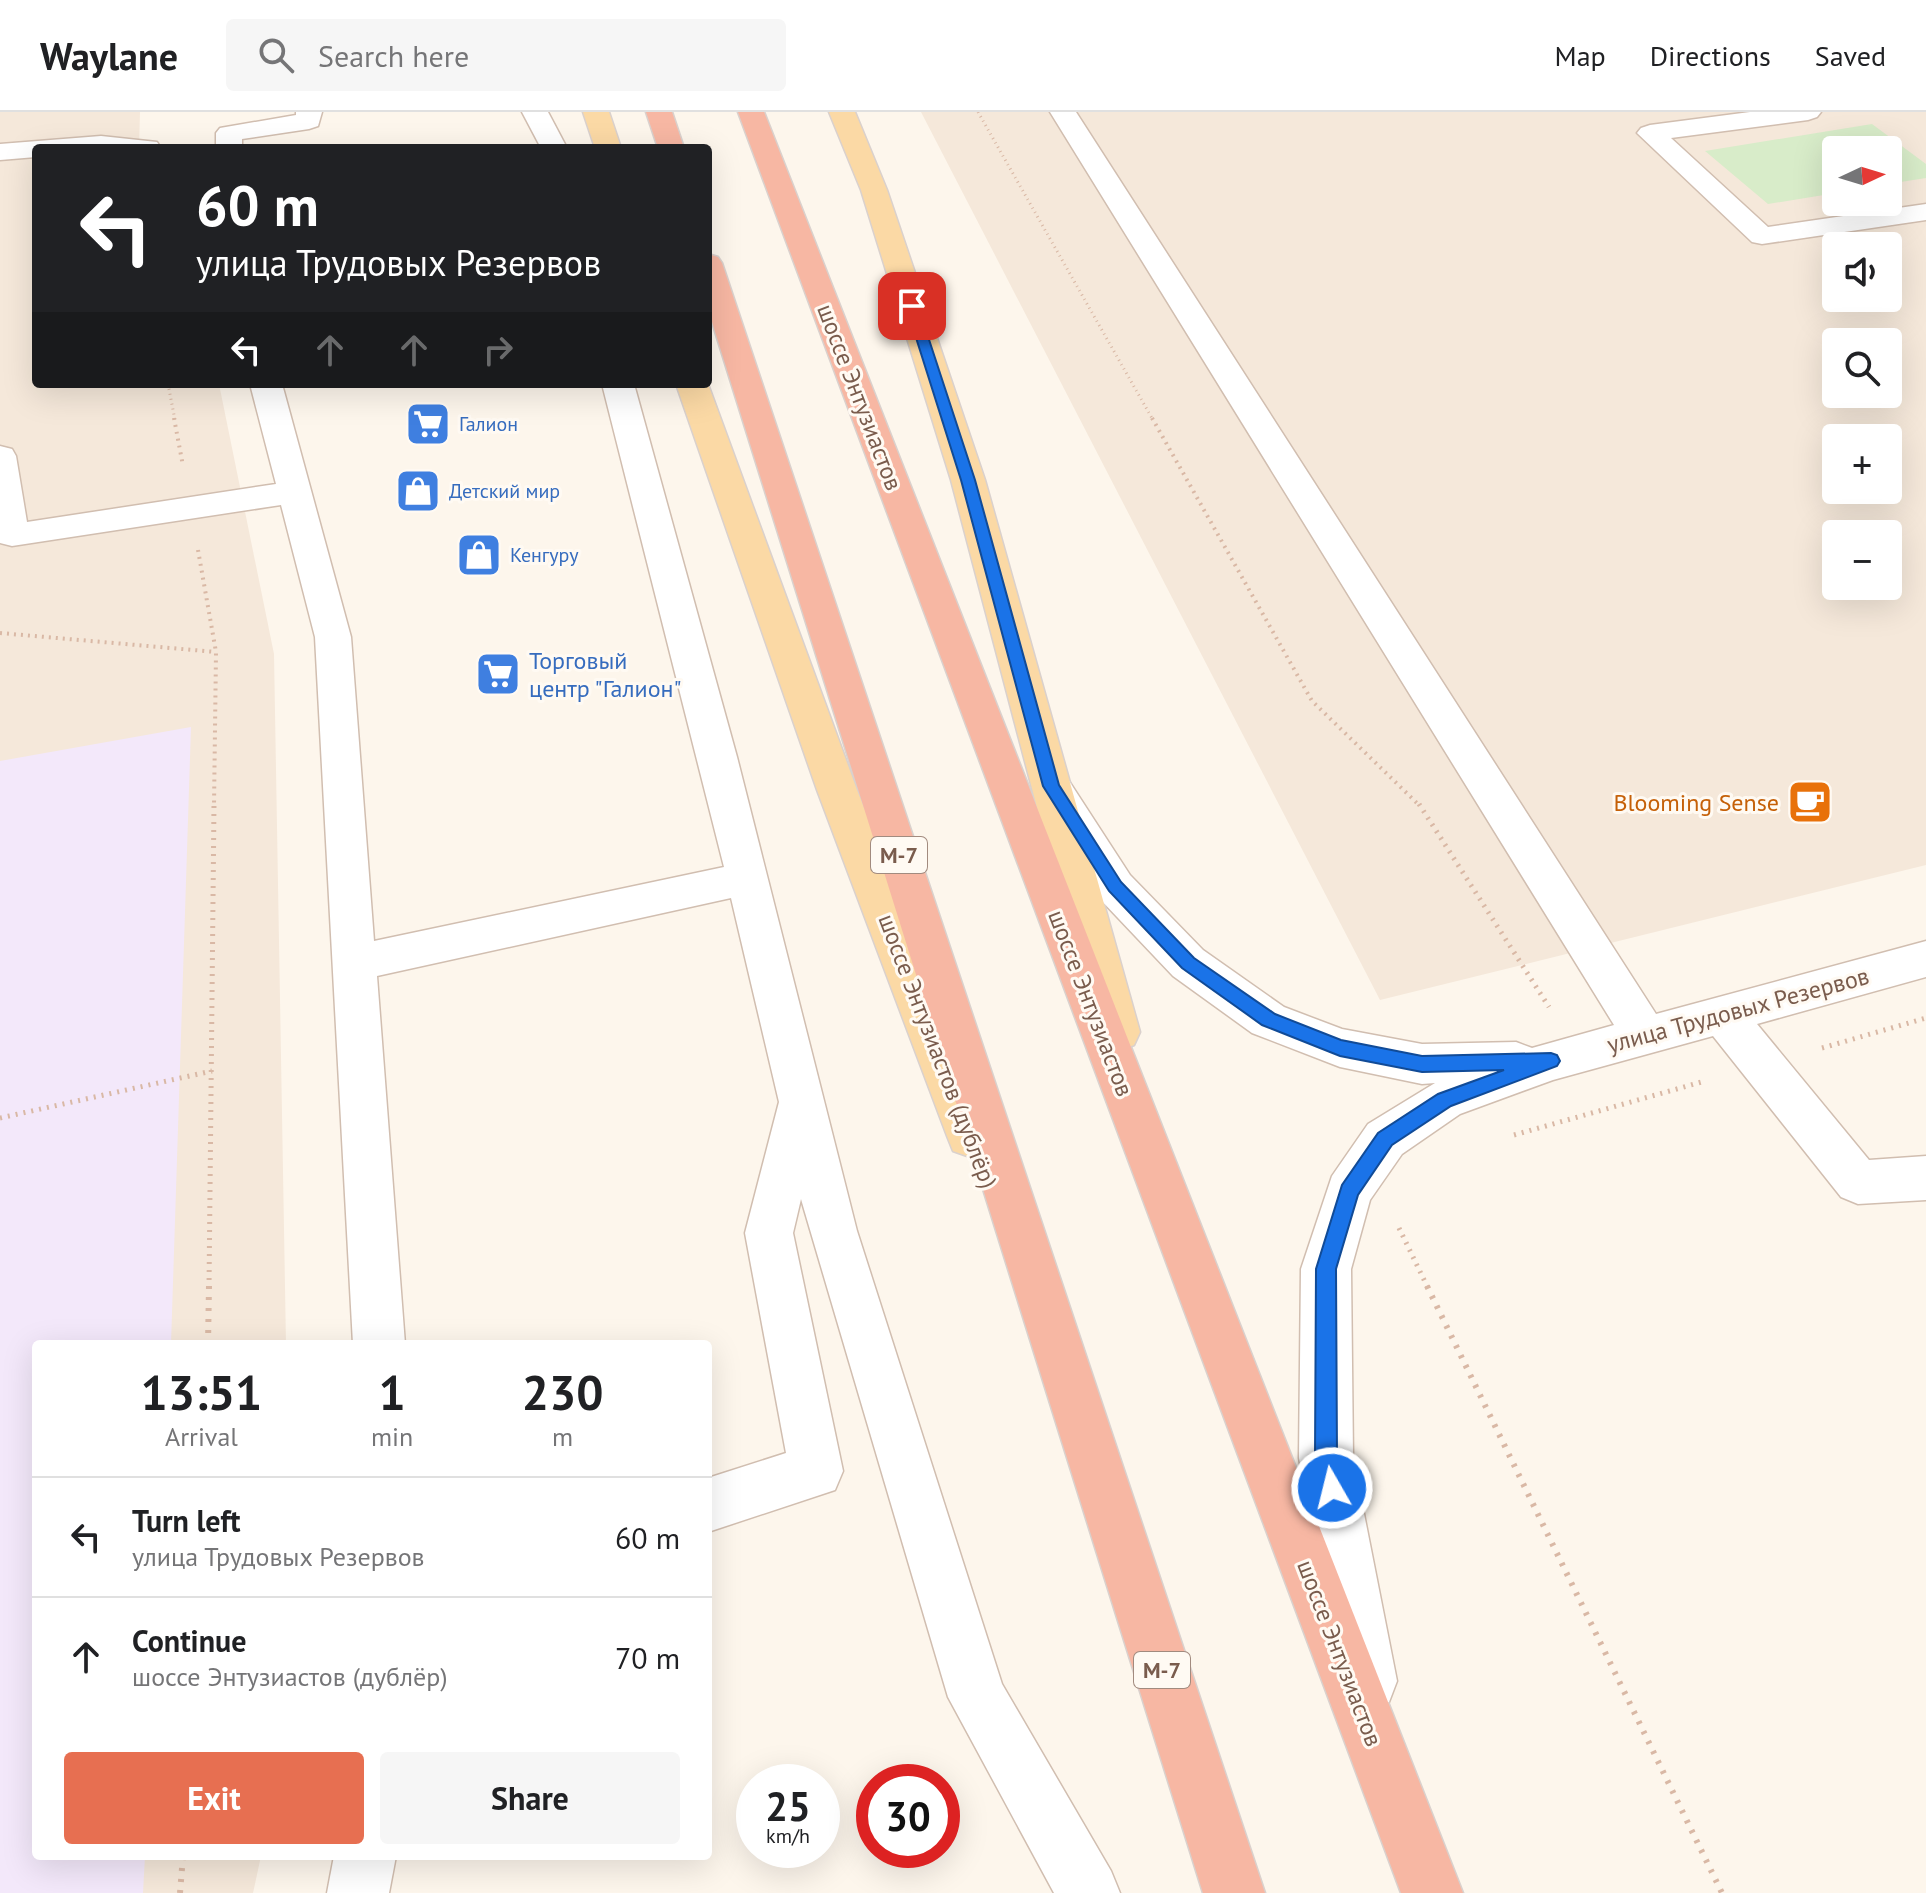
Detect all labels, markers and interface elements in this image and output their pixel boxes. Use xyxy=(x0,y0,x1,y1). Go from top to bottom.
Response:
search box xyxy=(226,19,786,91)
text: Waylane xyxy=(40,31,178,80)
icon: search xyxy=(254,33,298,77)
text: Search here xyxy=(318,36,469,75)
text: Map xyxy=(1555,37,1606,74)
text: Directions xyxy=(1650,37,1771,74)
text: Saved xyxy=(1815,37,1886,74)
north arrow xyxy=(1822,136,1902,216)
map controls xyxy=(1822,136,1902,600)
text: 60 m xyxy=(196,169,319,241)
icon: left xyxy=(64,176,168,280)
button: sound xyxy=(1822,232,1902,312)
text: улица Трудовых Резервов xyxy=(196,239,601,286)
pin xyxy=(878,272,946,340)
icon: arrive xyxy=(890,284,934,328)
street label: шоссе Энтузиастов xyxy=(810,299,910,495)
icon: left xyxy=(224,328,268,372)
icon: ahead xyxy=(308,328,352,372)
icon: ahead xyxy=(392,328,436,372)
icon: right xyxy=(476,328,520,372)
button: search xyxy=(1822,328,1902,408)
supermarket icon: Галион xyxy=(404,400,452,448)
place label: Галион xyxy=(459,411,518,437)
button: + xyxy=(1822,424,1902,504)
shop icon: Детский мир xyxy=(394,467,442,515)
place label: Детский мир xyxy=(449,478,560,504)
button: − xyxy=(1822,520,1902,600)
shop icon: Кенгуру xyxy=(455,531,503,579)
place label: Кенгуру xyxy=(510,542,579,568)
place label: Торговый центр "Галион" xyxy=(529,645,682,704)
supermarket icon: Торговый центр "Галион" xyxy=(474,650,522,698)
cafe icon: Blooming Sense xyxy=(1786,778,1834,826)
place label: Blooming Sense xyxy=(1614,787,1779,818)
road number: М-7 xyxy=(871,837,927,873)
street label: шоссе Энтузиастов xyxy=(1041,905,1141,1101)
street label: шоссе Энтузиастов (дублёр) xyxy=(871,909,1005,1193)
street label: улица Трудовых Резервов xyxy=(1604,960,1872,1060)
text: 13:51 xyxy=(141,1361,262,1423)
text: 1 xyxy=(378,1361,406,1423)
text: 230 xyxy=(522,1361,603,1423)
text: Arrival xyxy=(165,1420,238,1453)
text: min xyxy=(371,1420,413,1453)
text: m xyxy=(552,1420,573,1453)
position arrow xyxy=(1290,1446,1374,1530)
text: Turn left xyxy=(132,1501,240,1540)
icon: left xyxy=(64,1515,108,1559)
text: 60 m xyxy=(615,1518,680,1557)
text: улица Трудовых Резервов xyxy=(132,1540,425,1573)
street label: шоссе Энтузиастов xyxy=(1290,1555,1390,1751)
text: Continue xyxy=(132,1621,246,1660)
icon: ahead xyxy=(64,1635,108,1679)
text: 70 m xyxy=(615,1638,680,1677)
road number: М-7 xyxy=(1134,1652,1190,1688)
text: шоссе Энтузиастов (дублёр) xyxy=(132,1660,448,1693)
button: Exit xyxy=(64,1752,364,1844)
button: Share xyxy=(380,1752,680,1844)
speed limit sign: 30 xyxy=(856,1764,960,1868)
text: 25 xyxy=(765,1780,811,1832)
text: km/h xyxy=(766,1823,810,1849)

